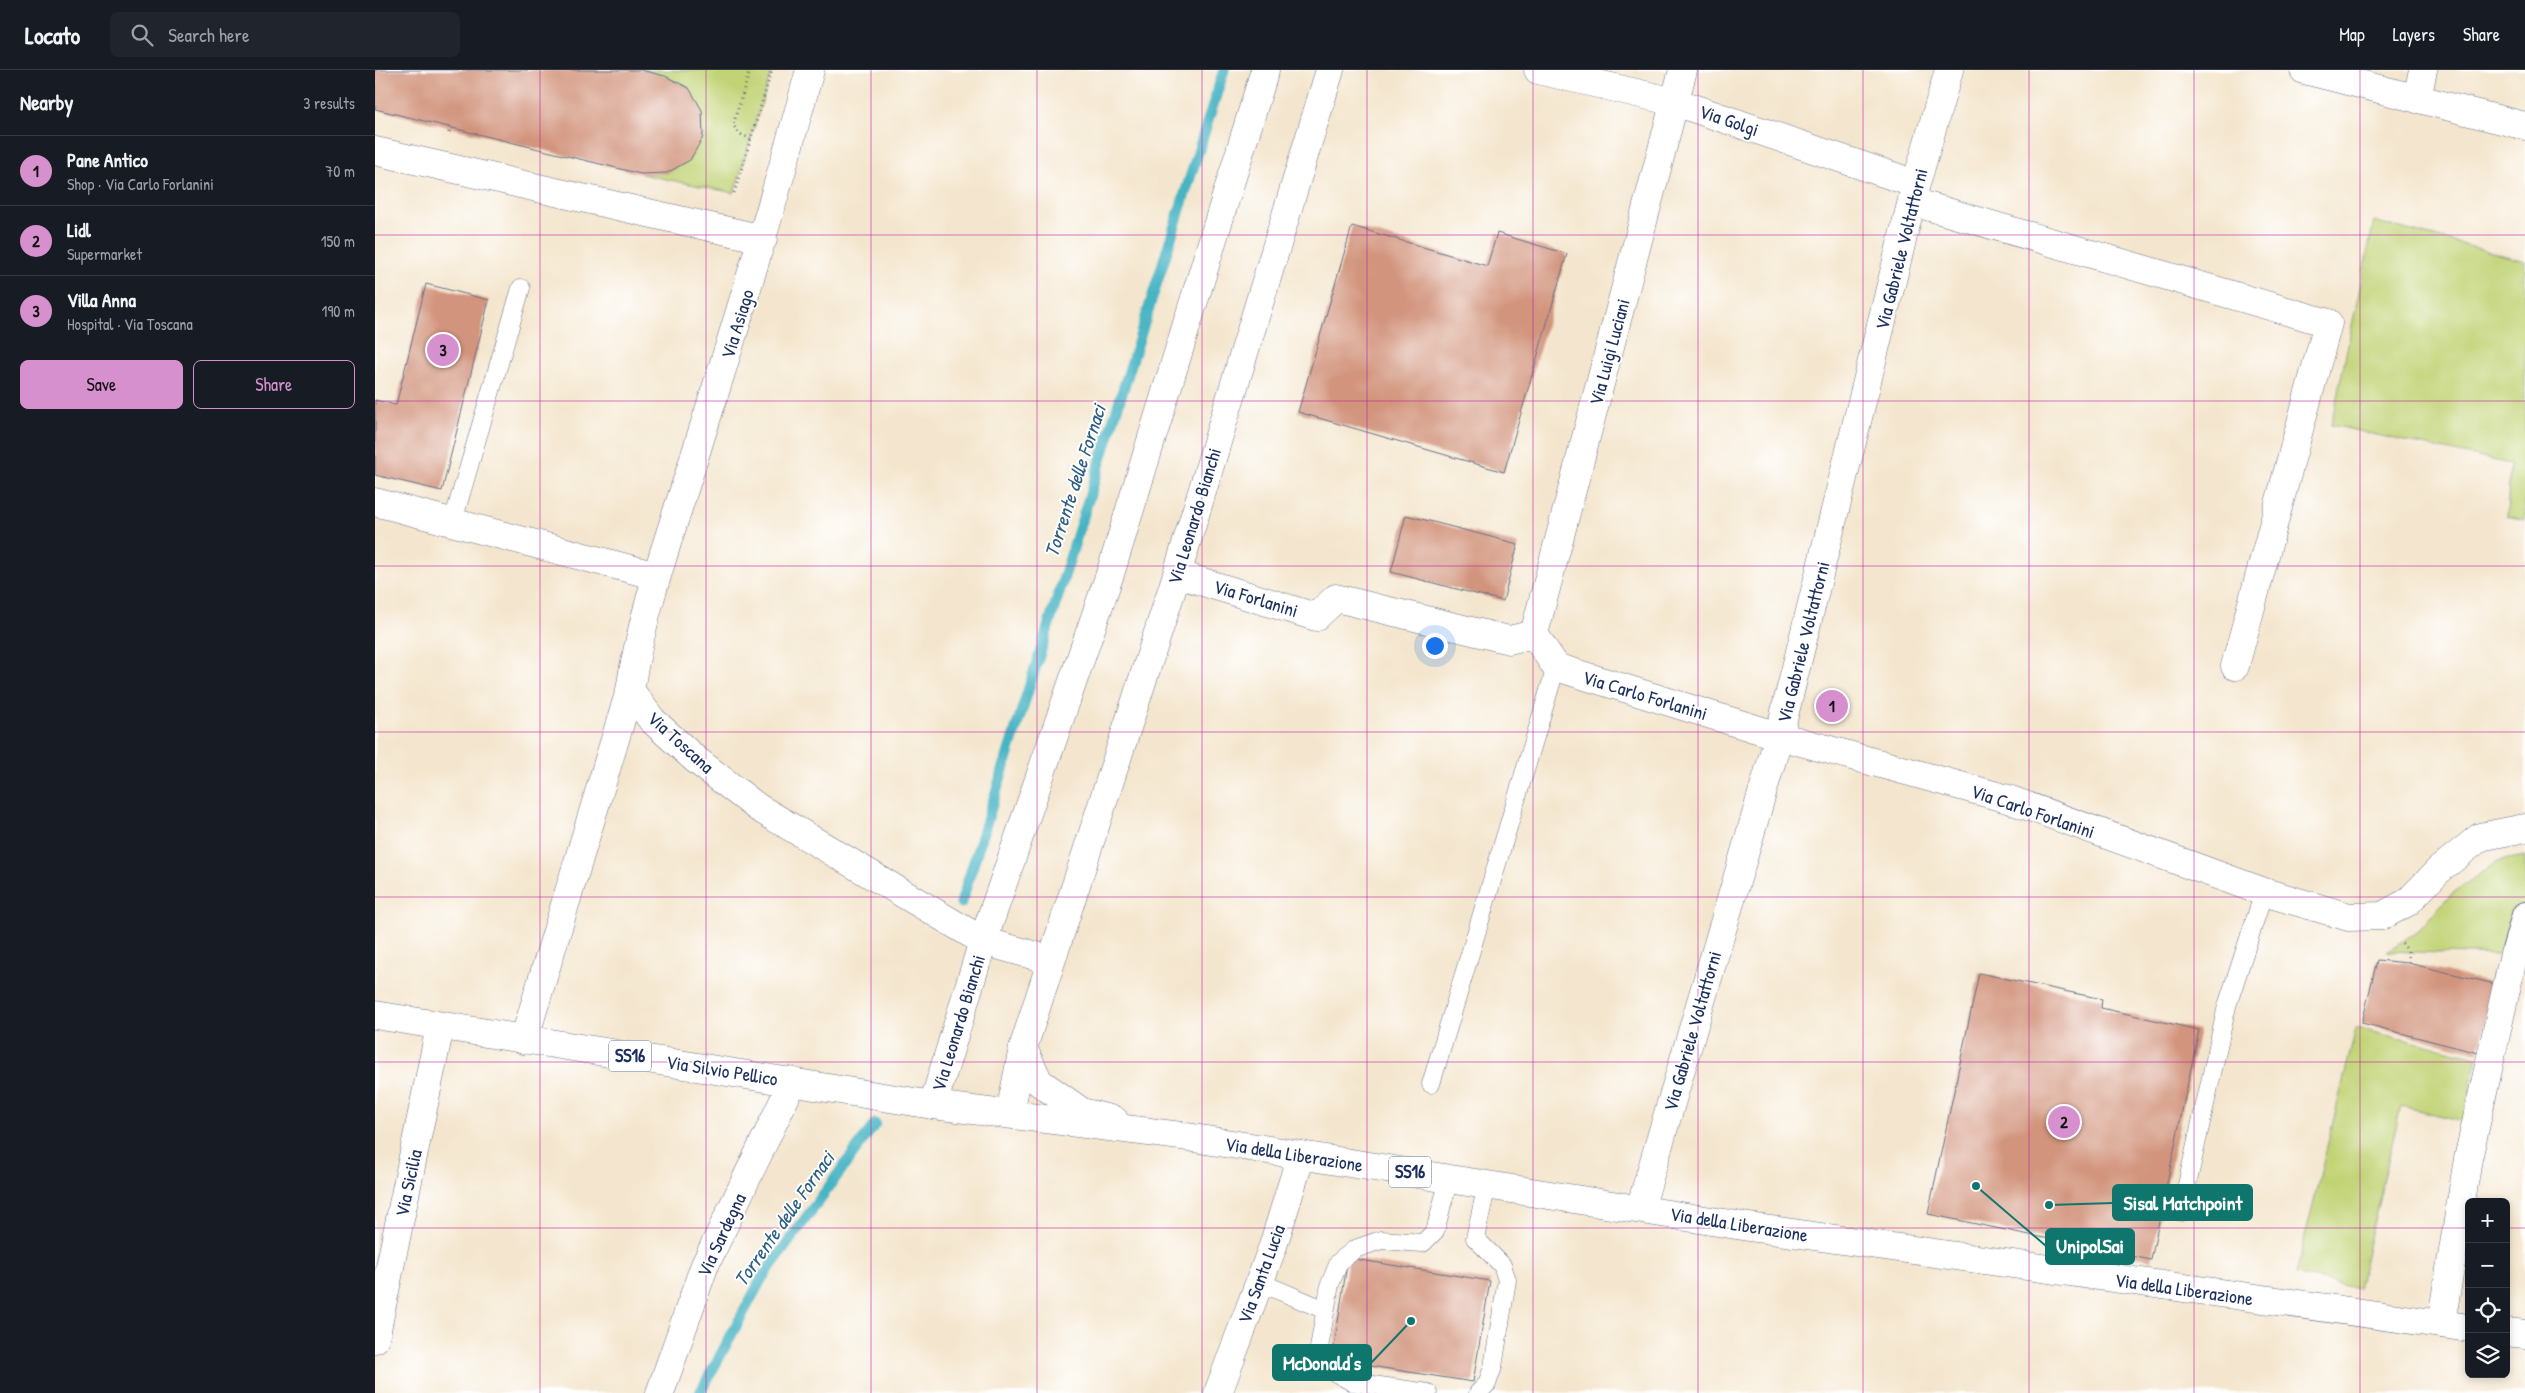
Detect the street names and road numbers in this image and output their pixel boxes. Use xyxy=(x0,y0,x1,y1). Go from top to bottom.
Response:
street label: Via Golgi xyxy=(1696,98,1762,142)
street label: Via Gabriele Voltattorni xyxy=(1868,166,1934,332)
street label: Via Asiago xyxy=(714,286,760,362)
street label: Via Luigi Luciani xyxy=(1582,296,1636,408)
street label: Via Leonardo Bianchi xyxy=(1161,445,1227,587)
street label: Via Gabriele Voltattorni xyxy=(1770,559,1836,725)
street label: Via Forlanini xyxy=(1211,573,1301,623)
street label: Via Carlo Forlanini xyxy=(1579,664,1711,726)
street label: Via Toscana xyxy=(642,705,720,779)
street label: Via Carlo Forlanini xyxy=(1968,778,2098,844)
street label: Via Gabriele Voltattorni xyxy=(1657,948,1727,1114)
street label: Via Leonardo Bianchi xyxy=(925,952,991,1094)
road number: SS16 xyxy=(609,1040,651,1071)
street label: Via Silvio Pellico xyxy=(664,1048,780,1092)
street label: Via della Liberazione xyxy=(1223,1130,1365,1178)
street label: Via Sicilia xyxy=(388,1146,428,1219)
road number: SS16 xyxy=(1389,1156,1431,1188)
street label: Via Sardegna xyxy=(690,1188,752,1281)
street label: Via della Liberazione xyxy=(1668,1200,1810,1248)
street label: Via Santa Lucia xyxy=(1231,1220,1291,1327)
street label: Via della Liberazione xyxy=(2113,1266,2255,1312)

